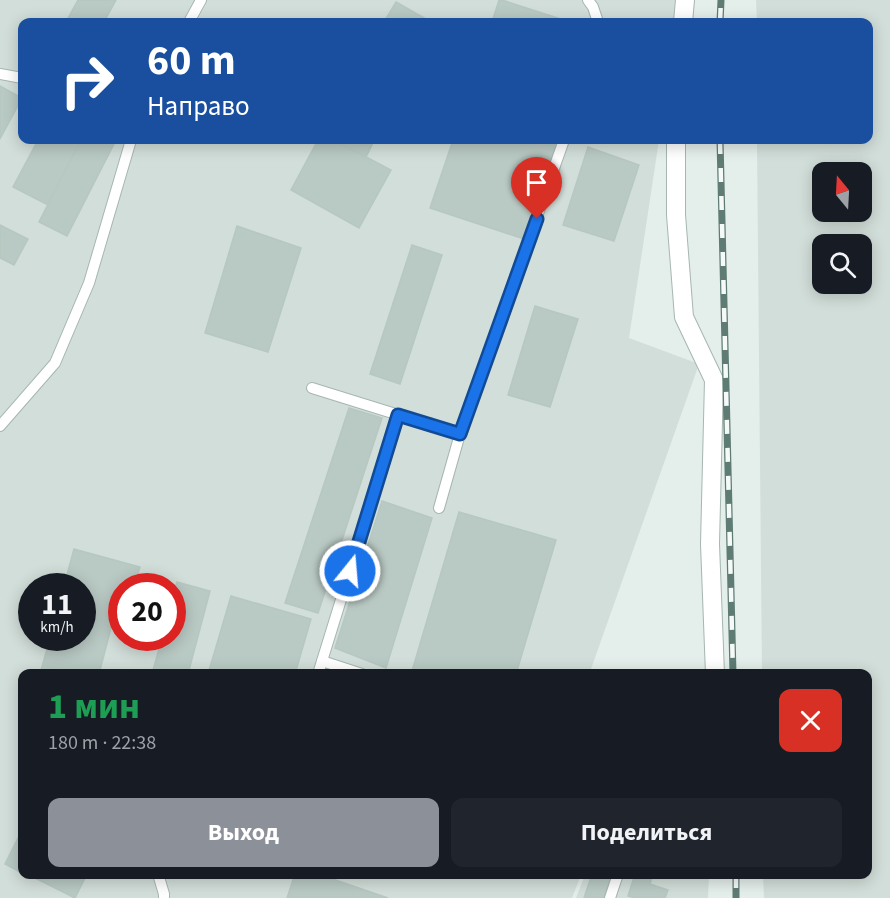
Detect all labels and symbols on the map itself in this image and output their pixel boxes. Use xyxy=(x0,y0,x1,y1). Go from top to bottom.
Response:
pin xyxy=(511,157,562,219)
north arrow xyxy=(812,162,872,222)
position arrow xyxy=(318,539,382,603)
speed limit sign: 20 xyxy=(108,573,186,651)

